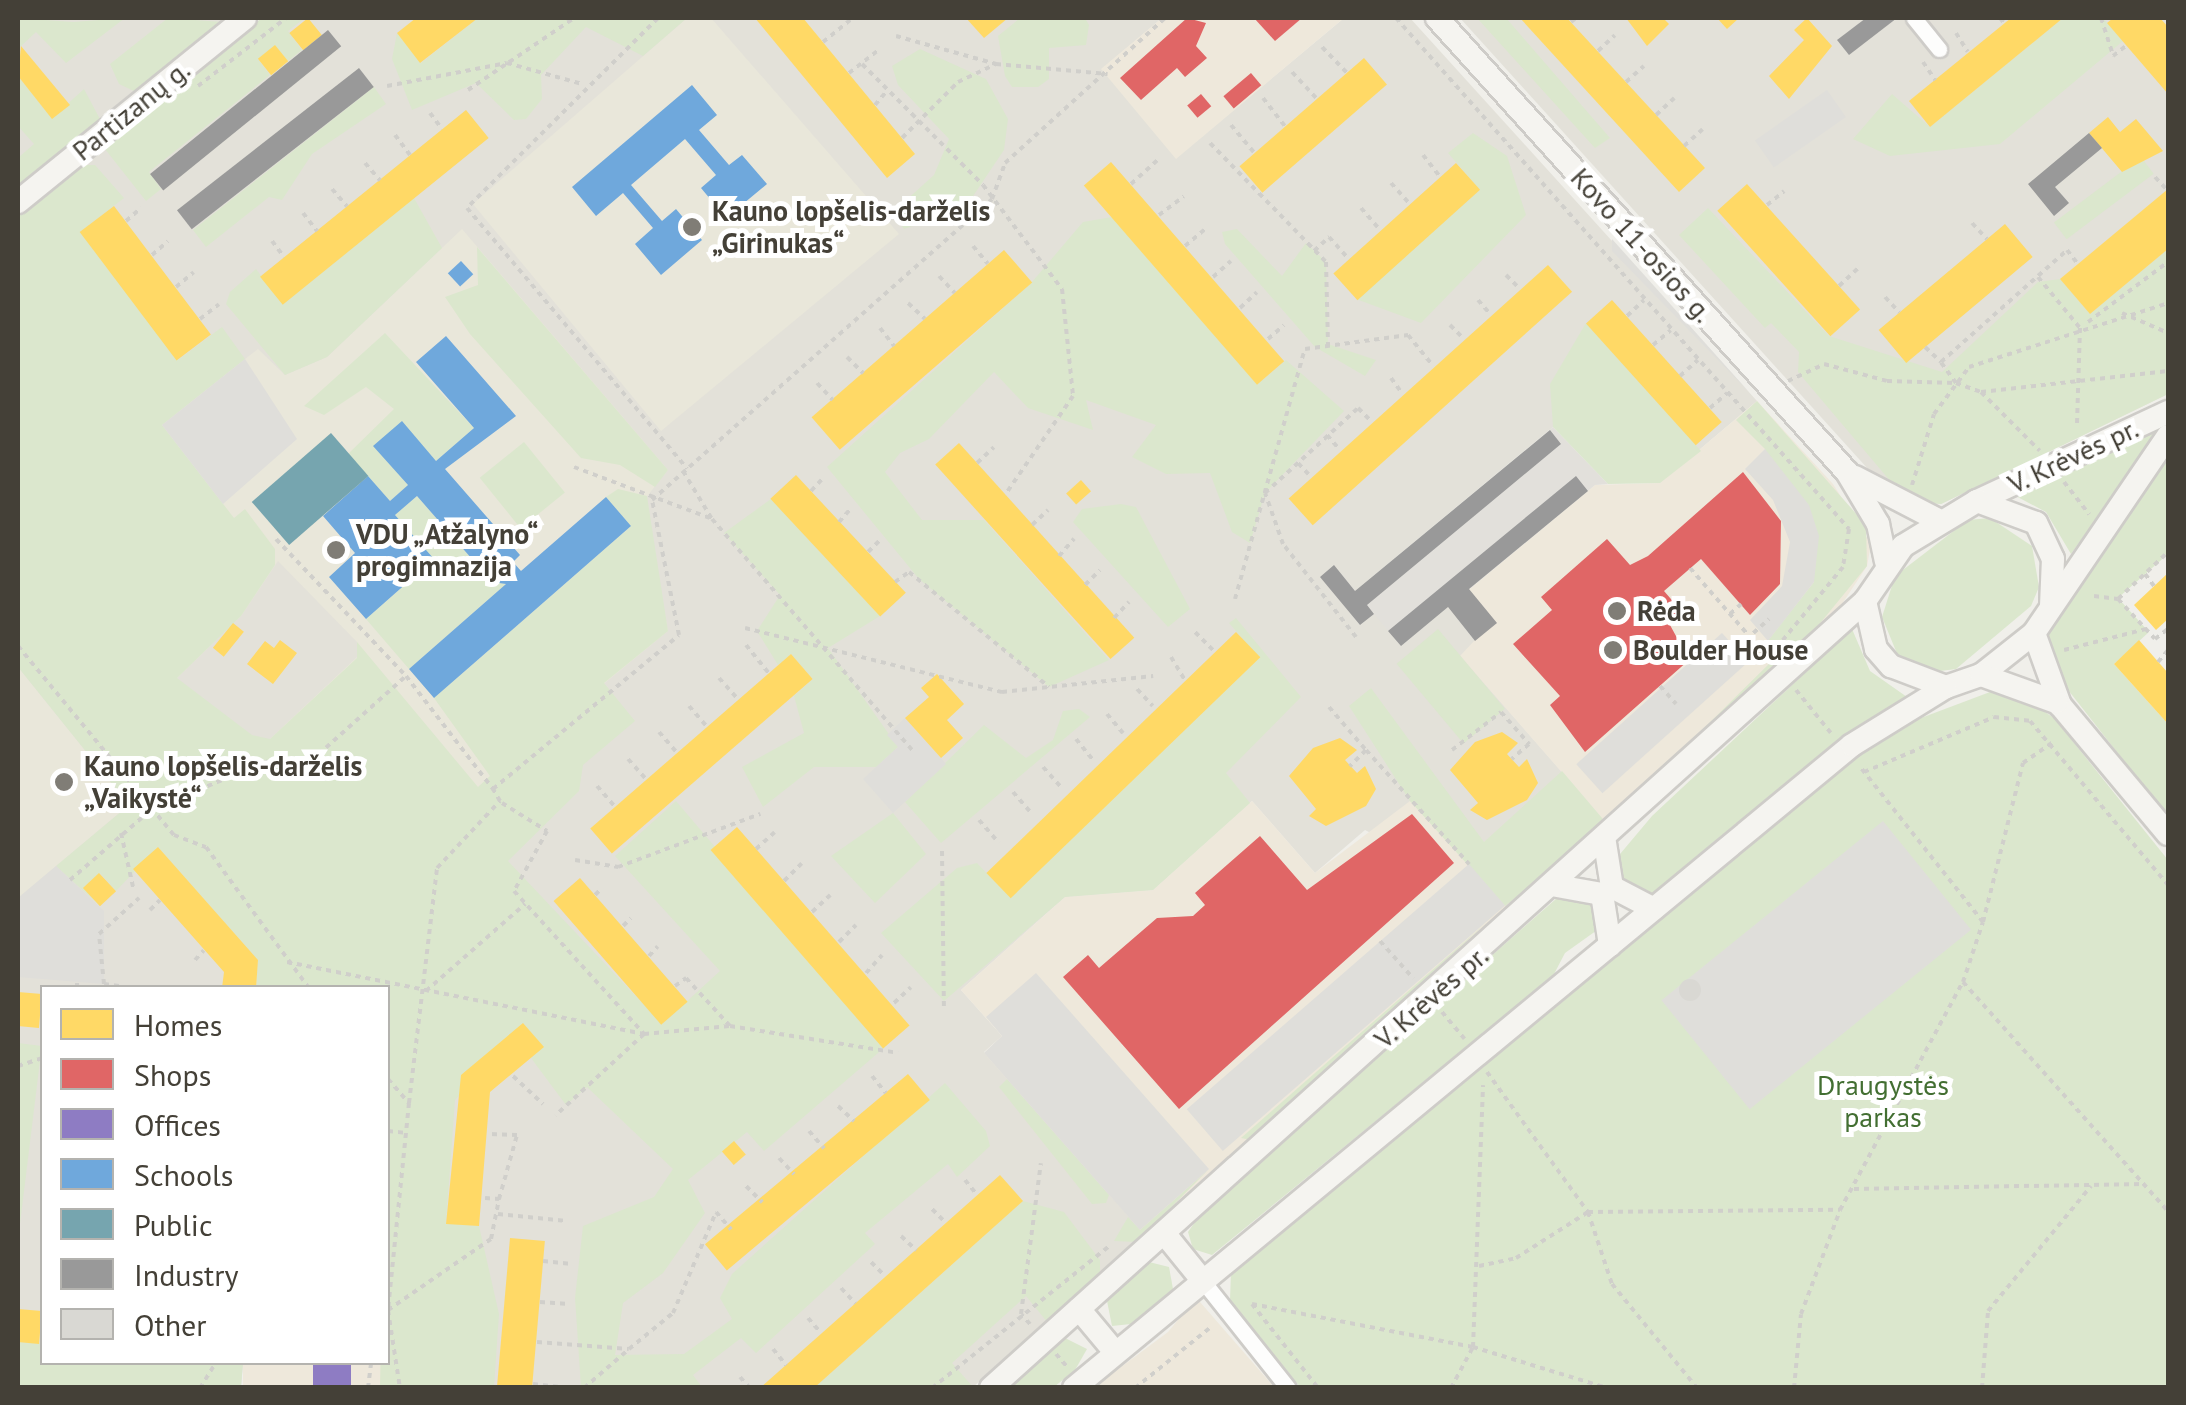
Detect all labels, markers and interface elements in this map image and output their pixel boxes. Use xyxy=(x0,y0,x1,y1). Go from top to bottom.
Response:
street label: Partizanų g. xyxy=(66,53,196,167)
street label: Kovo 11-osios g. xyxy=(1564,161,1720,329)
place label: Kauno lopšelis-darželis „Girinukas“ xyxy=(712,194,990,260)
marker: Kauno lopšelis-darželis „Girinukas“ xyxy=(681,216,703,238)
street label: V. Krėvės pr. xyxy=(2002,411,2144,501)
place label: VDU „Atžalyno“ progimnazija xyxy=(356,517,541,583)
marker: VDU „Atžalyno“ progimnazija xyxy=(325,539,347,561)
place label: Rėda xyxy=(1637,594,1696,628)
marker: Rėda xyxy=(1606,600,1628,622)
place label: Boulder House xyxy=(1633,633,1808,667)
marker: Boulder House xyxy=(1602,639,1624,661)
place label: Kauno lopšelis-darželis „Vaikystė“ xyxy=(84,749,362,815)
marker: Kauno lopšelis-darželis „Vaikystė“ xyxy=(53,771,75,793)
street label: V. Krėvės pr. xyxy=(1366,938,1496,1056)
legend xyxy=(40,985,390,1365)
text: Homes xyxy=(134,1005,222,1044)
text: Shops xyxy=(134,1055,211,1094)
park label: Draugystės parkas xyxy=(1817,1068,1949,1134)
text: Offices xyxy=(134,1105,221,1144)
text: Schools xyxy=(134,1155,233,1194)
text: Public xyxy=(134,1205,212,1244)
text: Industry xyxy=(134,1255,238,1294)
text: Other xyxy=(134,1305,207,1344)

